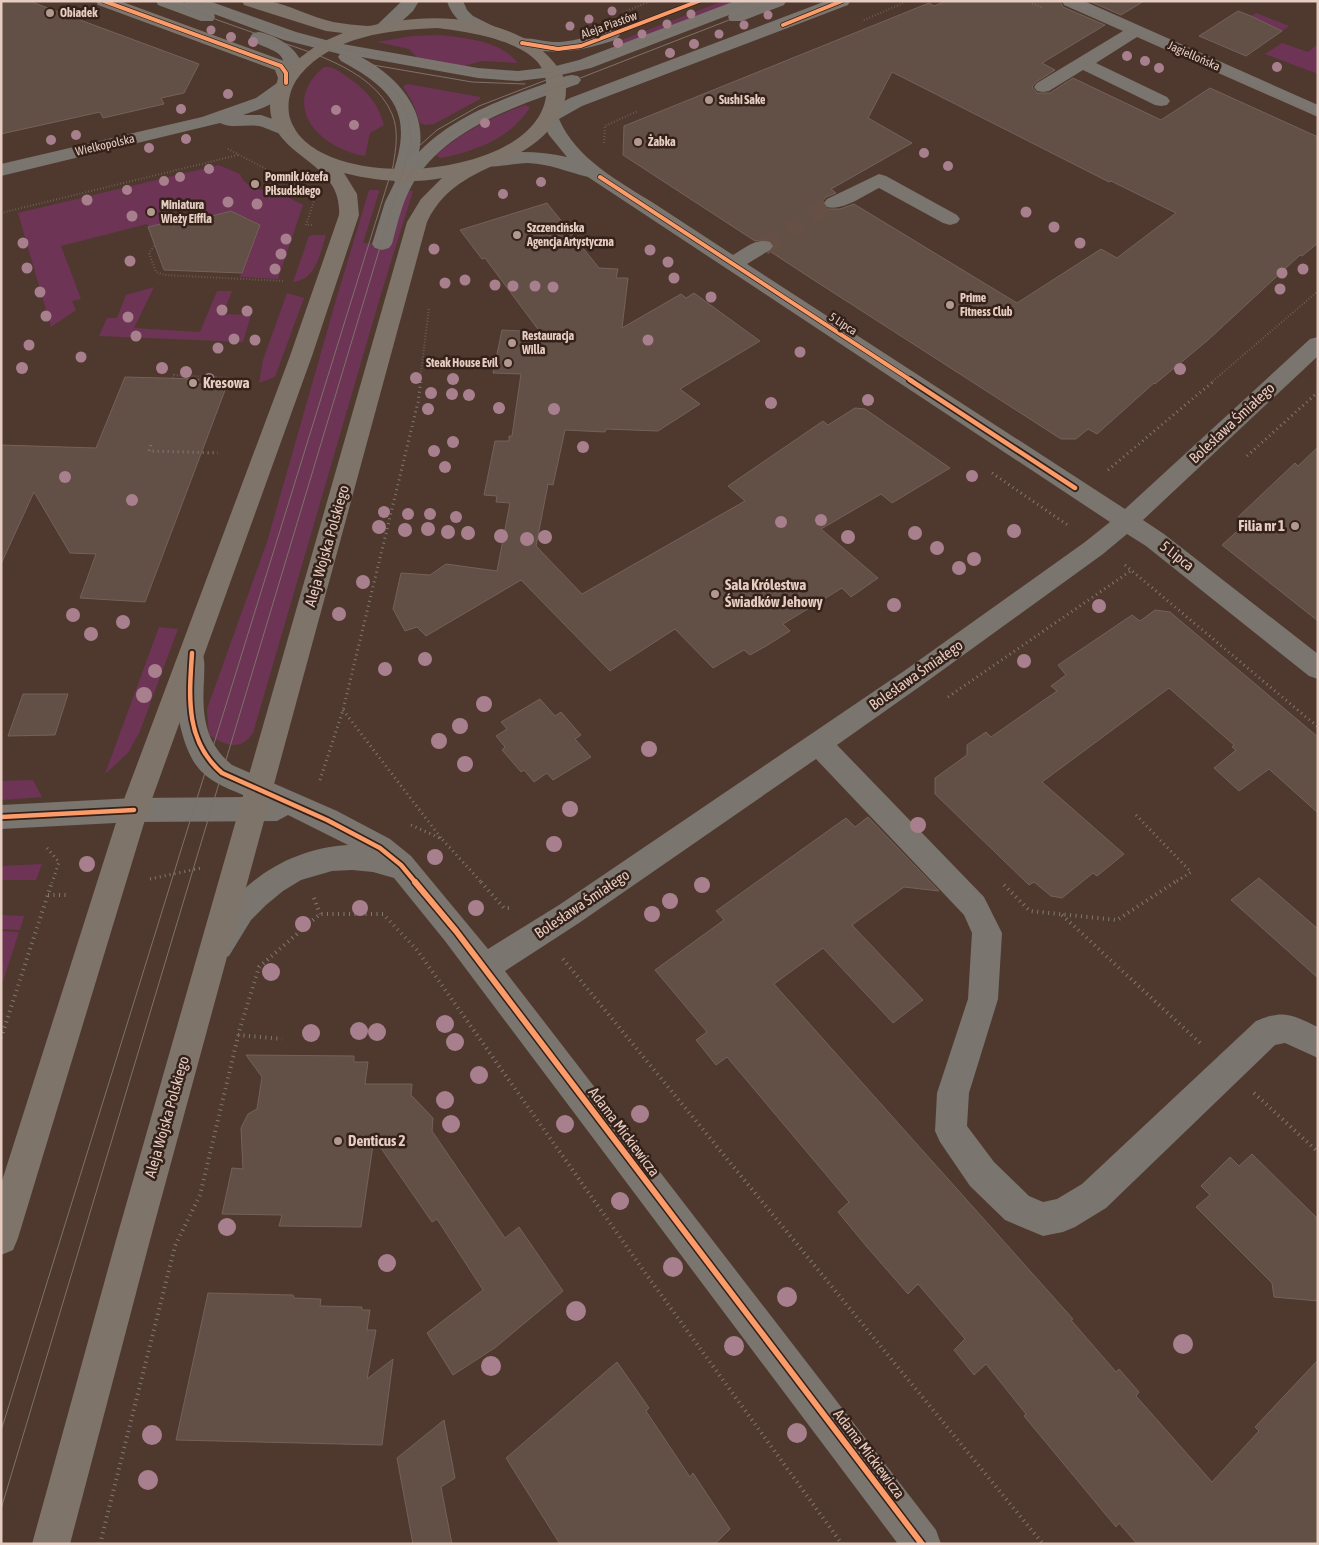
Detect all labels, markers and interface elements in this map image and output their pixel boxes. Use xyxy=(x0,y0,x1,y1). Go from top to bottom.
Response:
place label: Obiadek xyxy=(60,6,98,20)
marker: Obiadek xyxy=(44,7,56,19)
street label: Aleja Piastów xyxy=(579,8,639,42)
street label: Jagiellońska xyxy=(1166,38,1222,74)
place label: Sushi Sake xyxy=(719,93,766,107)
marker: Sushi Sake xyxy=(703,94,715,106)
street label: Wielkopolska xyxy=(74,131,136,159)
place label: Żabka xyxy=(648,134,676,149)
marker: Żabka xyxy=(632,136,644,148)
place label: Pomnik Józefa Piłsudskiego xyxy=(265,170,329,198)
marker: Pomnik Józefa Piłsudskiego xyxy=(249,178,261,190)
place label: Miniatura Wieży Eiffla xyxy=(160,198,212,226)
marker: Miniatura Wieży Eiffla xyxy=(145,206,157,218)
place label: Szczencińska Agencja Artystyczna xyxy=(526,221,614,249)
marker: Szczencińska Agencja Artystyczna xyxy=(511,229,523,241)
place label: Prime Fitness Club xyxy=(960,291,1013,319)
marker: Prime Fitness Club xyxy=(944,299,956,311)
street label: 5 Lipca xyxy=(826,310,860,338)
place label: Restauracja Willa xyxy=(521,329,575,357)
marker: Restauracja Willa xyxy=(506,337,518,349)
place label: Steak House Evil xyxy=(426,356,499,370)
marker: Steak House Evil xyxy=(502,357,514,369)
place label: Kresowa xyxy=(203,374,250,391)
marker: Kresowa xyxy=(187,377,199,389)
street label: Bolesława Śmiałego xyxy=(1186,379,1278,466)
street label: Aleja Wojska Polskiego xyxy=(301,483,352,609)
place label: Filia nr 1 xyxy=(1238,517,1285,534)
marker: Filia nr 1 xyxy=(1289,520,1301,532)
street label: 5 Lipca xyxy=(1157,537,1198,574)
place label: Sala Królestwa Świadków Jehowy xyxy=(725,576,824,610)
marker: Sala Królestwa Świadków Jehowy xyxy=(709,588,721,600)
street label: Bolesława Śmiałego xyxy=(866,636,966,713)
street label: Bolesława Śmiałego xyxy=(531,866,632,941)
street label: Aleja Wojska Polskiego xyxy=(141,1054,192,1180)
street label: Adama Mickiewicza xyxy=(585,1084,663,1180)
place label: Denticus 2 xyxy=(348,1132,405,1149)
marker: Denticus 2 xyxy=(332,1135,344,1147)
street label: Adama Mickiewicza xyxy=(830,1406,908,1502)

